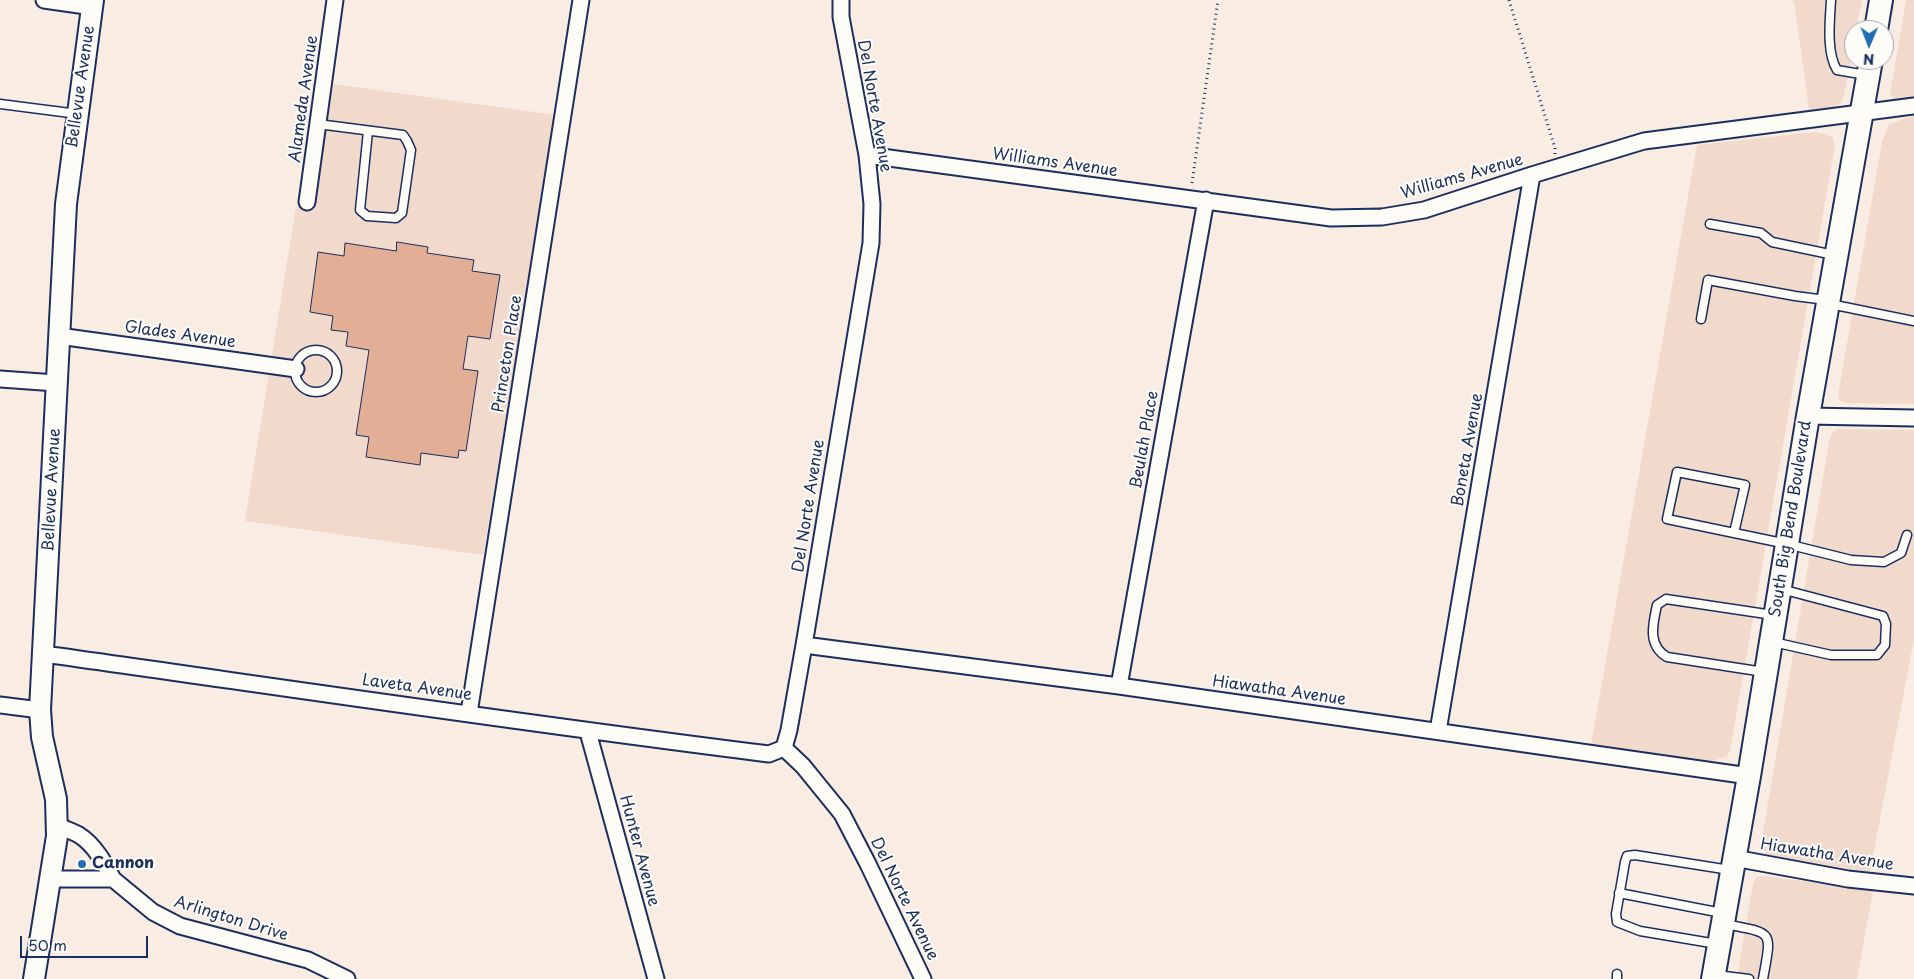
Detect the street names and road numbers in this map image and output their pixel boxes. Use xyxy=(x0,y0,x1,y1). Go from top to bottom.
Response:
street label: Bellevue Avenue xyxy=(63,24,99,150)
street label: Alameda Avenue xyxy=(286,34,322,164)
street label: Del Norte Avenue xyxy=(853,38,895,174)
street label: Williams Avenue xyxy=(991,145,1119,181)
street label: Williams Avenue xyxy=(1399,150,1525,204)
street label: Princeton Place xyxy=(489,294,527,414)
street label: Glades Avenue xyxy=(123,318,237,352)
street label: Beulah Place xyxy=(1127,390,1163,490)
street label: Boneta Avenue xyxy=(1449,392,1487,508)
street label: South Big Bend Boulevard xyxy=(1766,419,1816,619)
street label: Bellevue Avenue xyxy=(39,428,65,552)
street label: Del Norte Avenue xyxy=(789,438,829,574)
street label: Laveta Avenue xyxy=(361,671,473,705)
street label: Hiawatha Avenue xyxy=(1211,672,1347,710)
street label: Hunter Avenue xyxy=(615,793,663,909)
street label: Del Norte Avenue xyxy=(866,834,942,964)
street label: Hiawatha Avenue xyxy=(1759,835,1895,875)
street label: Arlington Drive xyxy=(172,893,290,945)

